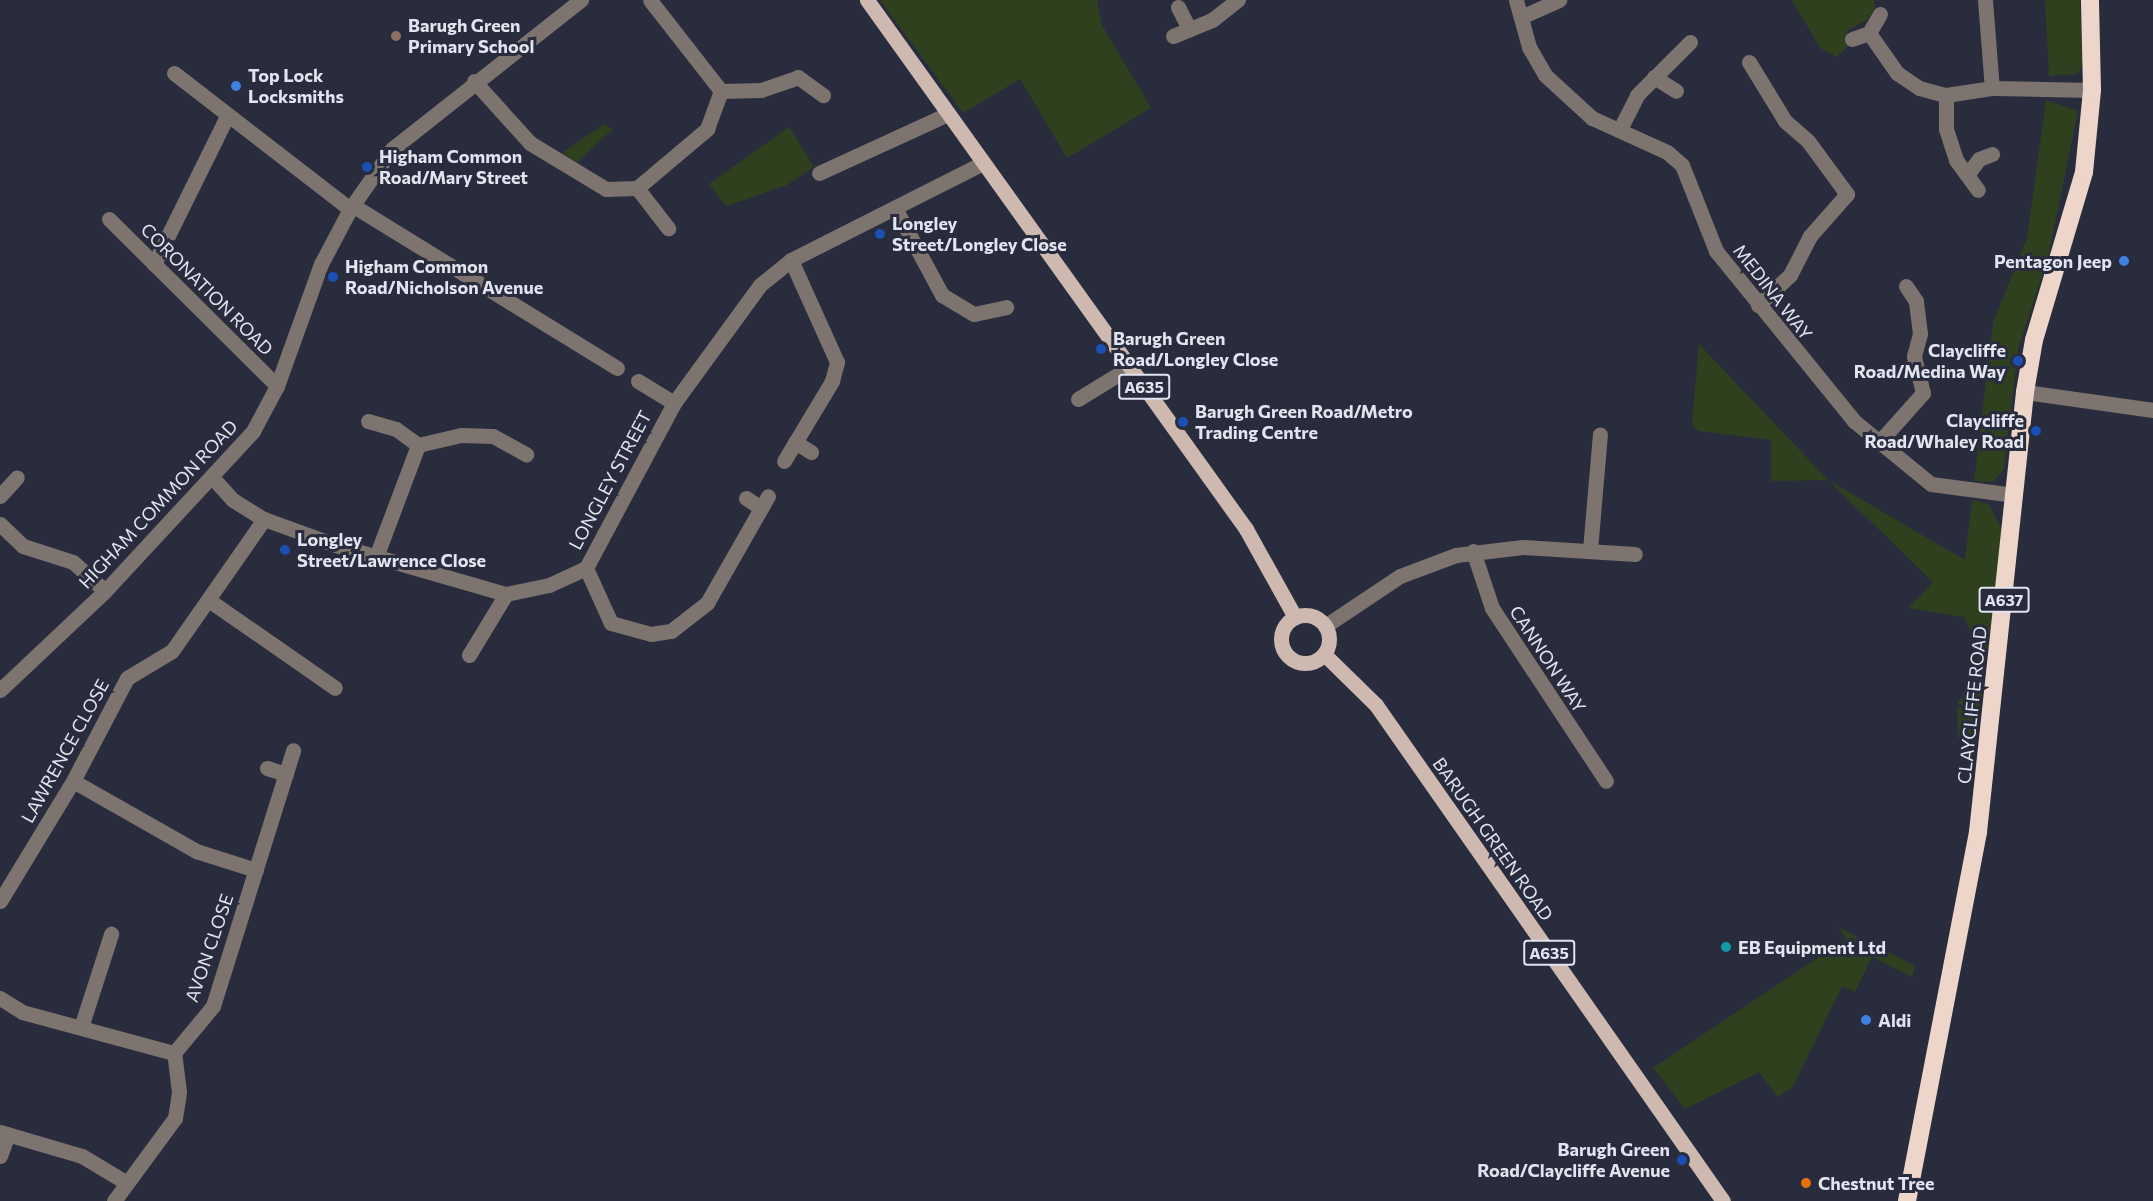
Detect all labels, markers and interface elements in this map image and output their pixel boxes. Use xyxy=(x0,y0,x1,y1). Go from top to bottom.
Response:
place label: Barugh Green Primary School xyxy=(408,15,534,57)
marker: Barugh Green Primary School xyxy=(389,29,403,43)
place label: Top Lock Locksmiths xyxy=(248,65,344,107)
marker: Top Lock Locksmiths xyxy=(229,79,243,93)
place label: Higham Common Road/Mary Street xyxy=(379,146,528,188)
marker: Higham Common Road/Mary Street xyxy=(360,160,374,174)
place label: Longley Street/Longley Close xyxy=(892,213,1067,256)
street label: CORONATION ROAD xyxy=(136,218,278,360)
marker: Longley Street/Longley Close xyxy=(873,227,887,241)
street label: MEDINA WAY xyxy=(1729,240,1817,344)
place label: Pentagon Jeep xyxy=(1994,250,2112,272)
marker: Pentagon Jeep xyxy=(2117,254,2131,268)
place label: Higham Common Road/Nicholson Avenue xyxy=(345,256,543,298)
marker: Higham Common Road/Nicholson Avenue xyxy=(326,270,340,284)
place label: Barugh Green Road/Longley Close xyxy=(1113,328,1278,370)
place label: Claycliffe Road/Medina Way xyxy=(1854,340,2006,382)
marker: Barugh Green Road/Longley Close xyxy=(1094,342,1108,356)
marker: Claycliffe Road/Medina Way xyxy=(2011,354,2025,368)
road number: A635 xyxy=(1117,374,1171,400)
place label: Barugh Green Road/Metro Trading Centre xyxy=(1195,401,1413,444)
street label: LONGLEY STREET xyxy=(564,407,656,553)
place label: Claycliffe Road/Whaley Road xyxy=(1865,410,2024,452)
street label: HIGHAM COMMON ROAD xyxy=(74,415,242,593)
marker: Barugh Green Road/Metro Trading Centre xyxy=(1176,415,1190,429)
marker: Claycliffe Road/Whaley Road xyxy=(2029,424,2043,438)
place label: Longley Street/Lawrence Close xyxy=(297,529,486,572)
marker: Longley Street/Lawrence Close xyxy=(278,543,292,557)
road number: A637 xyxy=(1978,587,2030,613)
street label: CANNON WAY xyxy=(1505,601,1591,717)
street label: CLAYCLIFFE ROAD xyxy=(1953,625,1991,785)
street label: LAWRENCE CLOSE xyxy=(17,675,113,827)
street label: BARUGH GREEN ROAD xyxy=(1428,753,1558,925)
street label: AVON CLOSE xyxy=(180,891,238,1005)
place label: EB Equipment Ltd xyxy=(1738,936,1886,958)
road number: A635 xyxy=(1522,940,1576,966)
marker: EB Equipment Ltd xyxy=(1719,940,1733,954)
place label: Aldi xyxy=(1878,1009,1911,1031)
marker: Aldi xyxy=(1859,1013,1873,1027)
place label: Barugh Green Road/Claycliffe Avenue xyxy=(1477,1139,1670,1182)
marker: Barugh Green Road/Claycliffe Avenue xyxy=(1675,1153,1689,1167)
place label: Chestnut Tree xyxy=(1818,1172,1934,1194)
marker: Chestnut Tree xyxy=(1799,1176,1813,1190)

